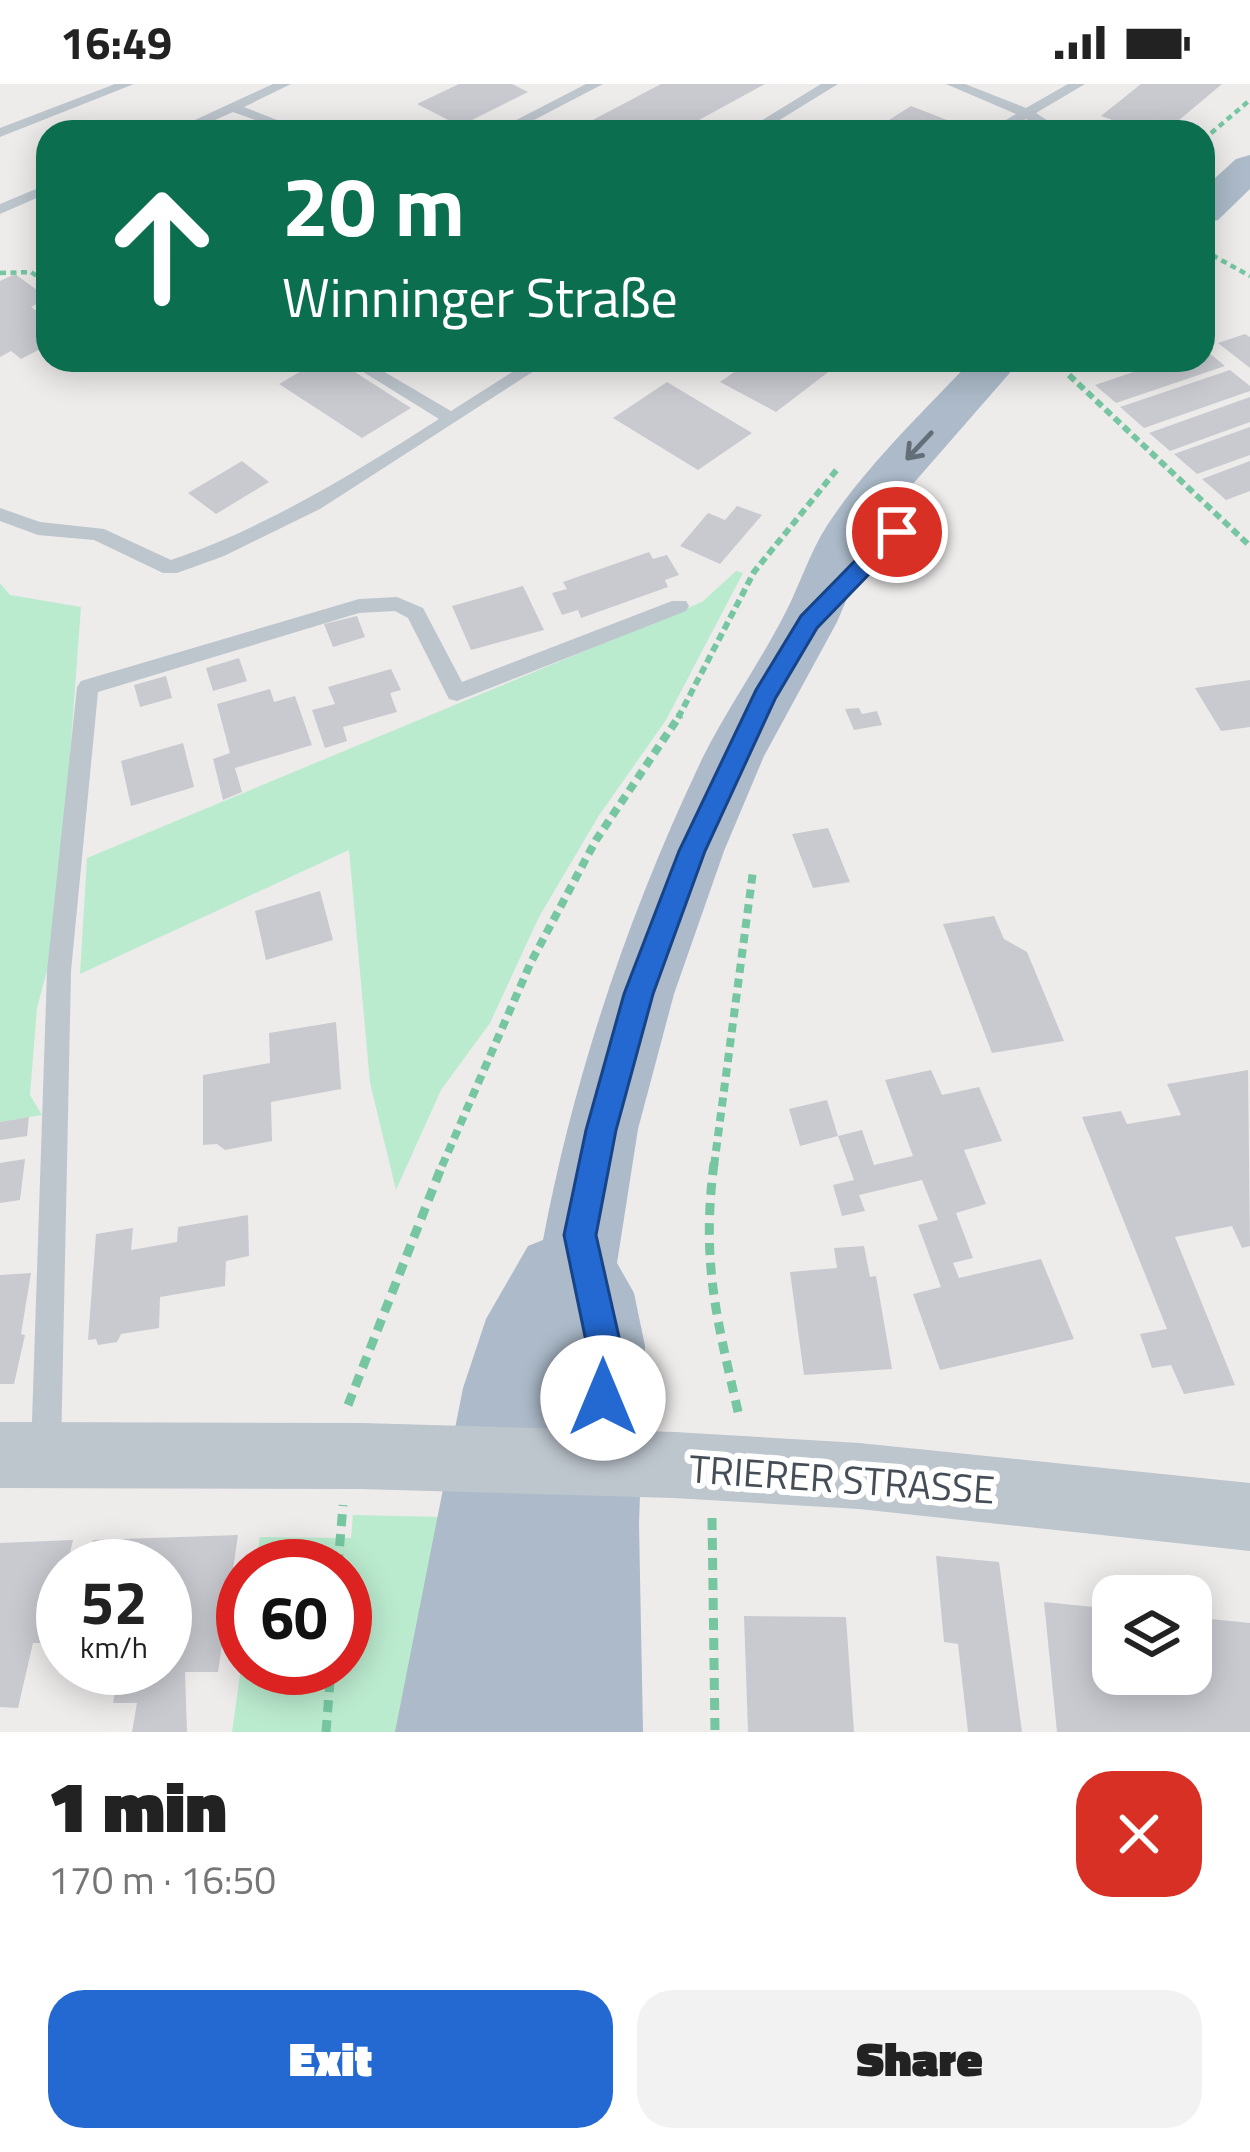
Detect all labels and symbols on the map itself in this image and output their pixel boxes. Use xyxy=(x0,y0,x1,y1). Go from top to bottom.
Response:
one-way arrow xyxy=(905,430,934,460)
pin xyxy=(846,481,948,583)
position arrow xyxy=(540,1335,666,1461)
street label: TRIERER STRASSE xyxy=(687,1438,997,1519)
speed limit sign: 60 xyxy=(216,1539,372,1695)

